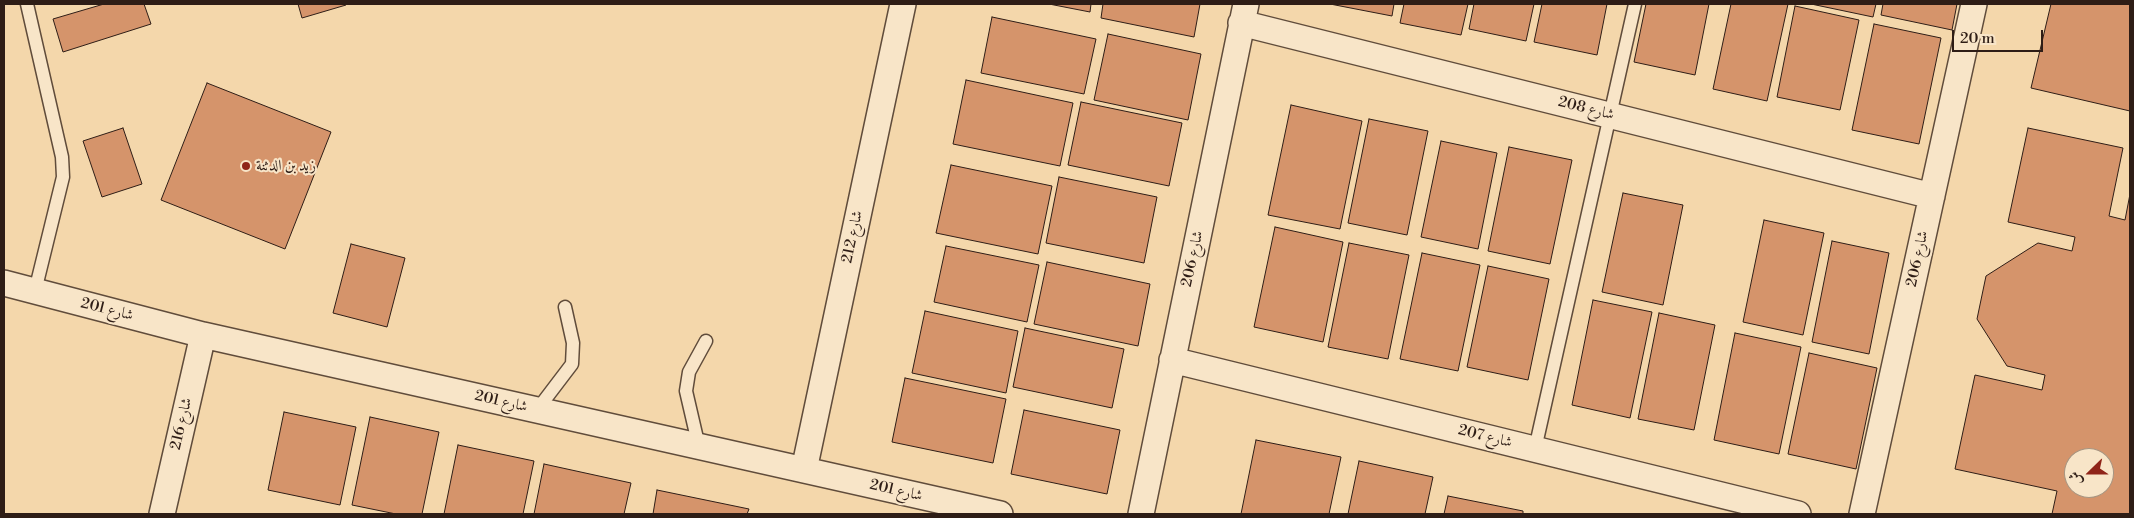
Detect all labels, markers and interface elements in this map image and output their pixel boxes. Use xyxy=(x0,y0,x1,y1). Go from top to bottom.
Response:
scale bar xyxy=(1954,20,2045,52)
text: 20 m xyxy=(1960,29,1995,48)
street label: شارع 208 xyxy=(1556,93,1616,125)
place label: زيد بن الدثنة xyxy=(256,157,316,175)
marker: زيد بن الدثنة xyxy=(240,160,252,172)
street label: شارع 212 xyxy=(839,209,867,265)
street label: شارع 206 xyxy=(1178,229,1208,289)
street label: شارع 206 xyxy=(1903,229,1933,289)
street label: شارع 201 xyxy=(79,295,135,325)
street label: شارع 201 xyxy=(473,387,529,417)
street label: شارع 216 xyxy=(167,396,197,452)
street label: شارع 207 xyxy=(1456,422,1514,452)
north arrow xyxy=(2064,448,2114,498)
text: ش xyxy=(2065,468,2087,488)
street label: شارع 201 xyxy=(868,476,924,506)

